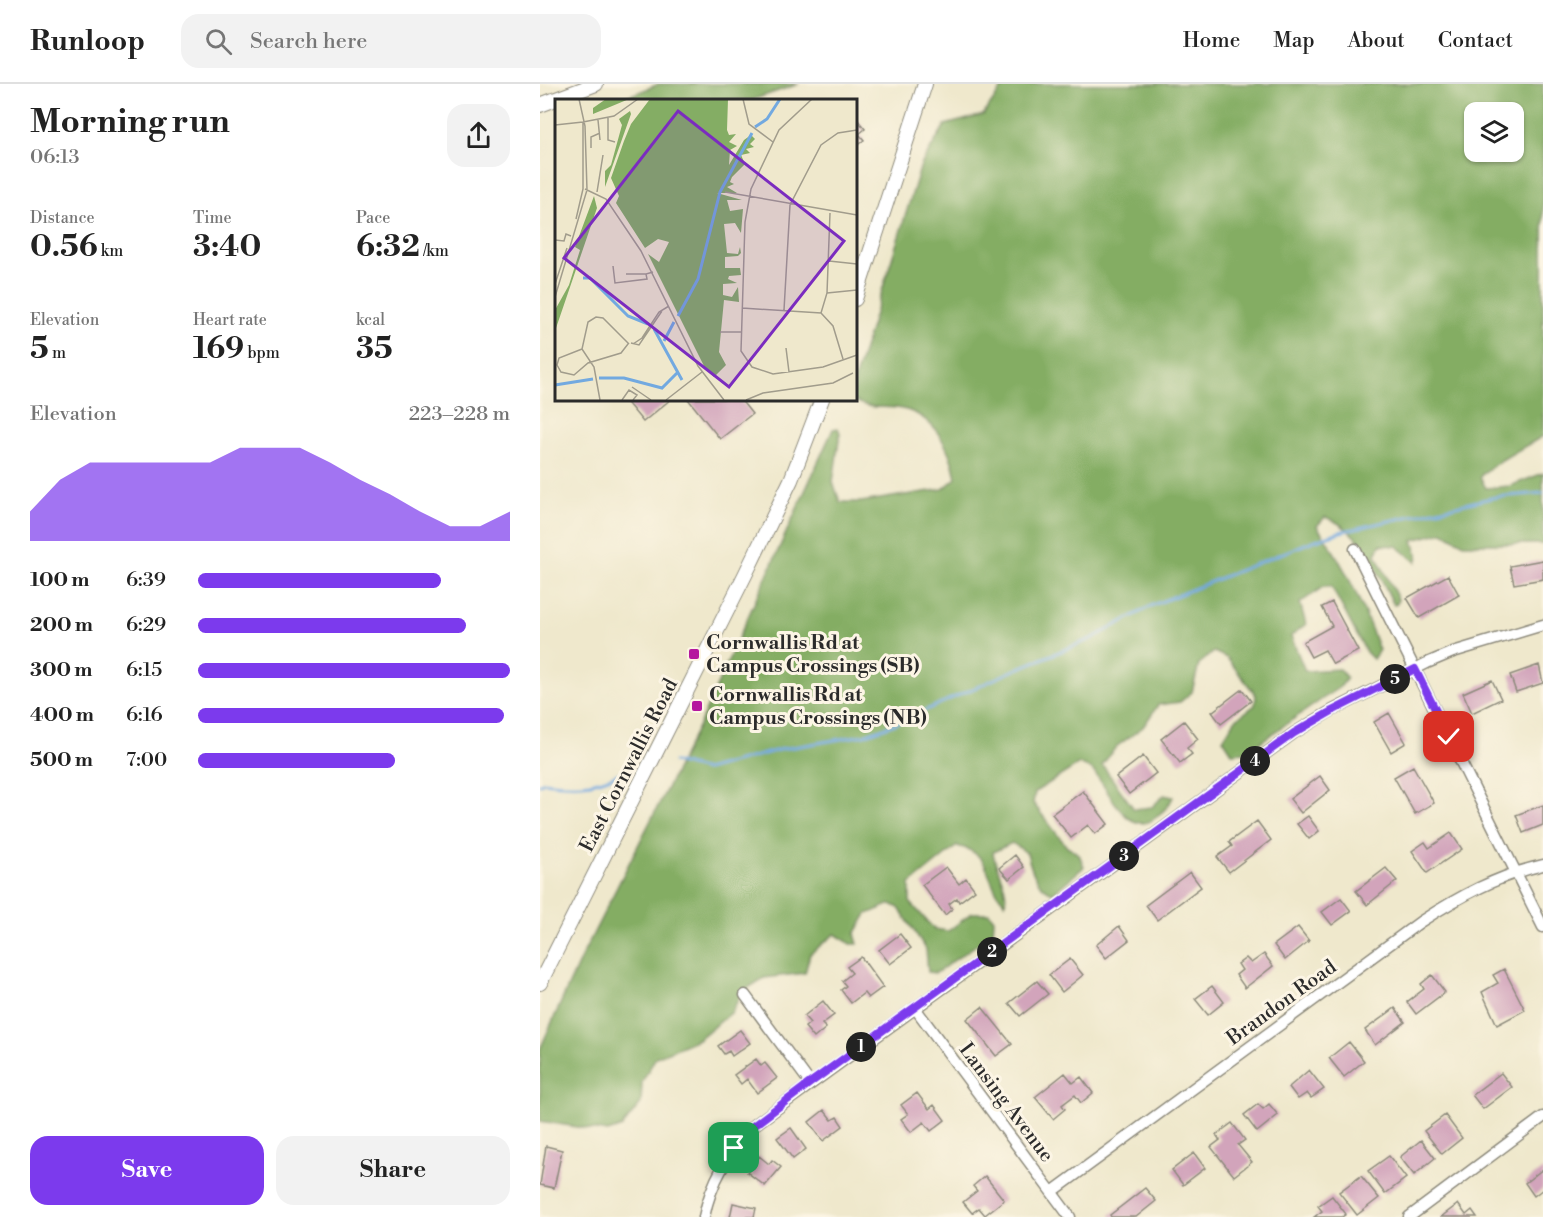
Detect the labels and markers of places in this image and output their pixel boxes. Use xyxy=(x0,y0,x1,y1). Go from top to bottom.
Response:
place label: Cornwallis Rd at Campus Crossings (SB) xyxy=(706,631,919,679)
marker: Cornwallis Rd at Campus Crossings (SB) xyxy=(687,647,701,661)
pin: 5 xyxy=(1380,664,1410,694)
place label: Cornwallis Rd at Campus Crossings (NB) xyxy=(709,683,927,731)
marker: Cornwallis Rd at Campus Crossings (NB) xyxy=(690,699,704,713)
pin xyxy=(1423,711,1474,762)
pin: 4 xyxy=(1240,746,1270,776)
pin: 3 xyxy=(1109,841,1139,871)
pin: 2 xyxy=(977,937,1007,967)
pin: 1 xyxy=(846,1032,876,1062)
pin xyxy=(708,1122,759,1173)

